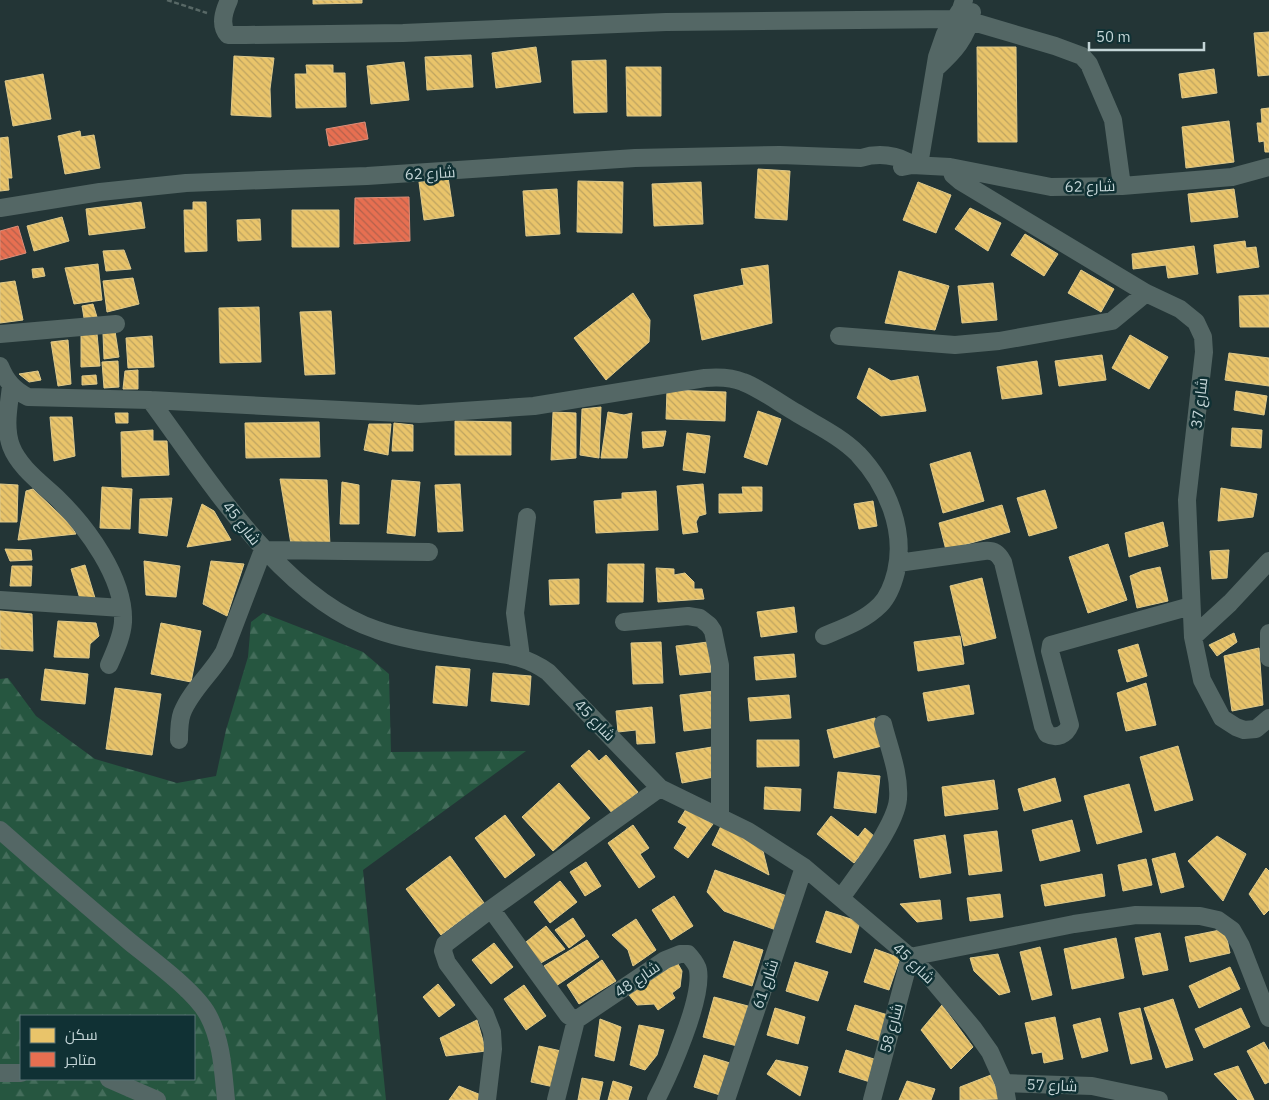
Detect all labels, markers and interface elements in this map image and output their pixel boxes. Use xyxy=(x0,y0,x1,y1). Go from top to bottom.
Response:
scale bar xyxy=(1089,20,1204,52)
text: 50 m xyxy=(1096,27,1131,46)
street label: شارع 62 xyxy=(404,162,456,186)
street label: شارع 62 xyxy=(1065,176,1116,198)
street label: شارع 37 xyxy=(1186,377,1213,430)
street label: شارع 45 xyxy=(217,497,265,550)
street label: شارع 45 xyxy=(569,695,619,746)
street label: شارع 45 xyxy=(888,939,939,989)
street label: شارع 48 xyxy=(611,957,664,1003)
street label: شارع 61 xyxy=(748,957,784,1012)
street label: شارع 58 xyxy=(875,1001,909,1055)
legend xyxy=(20,1015,195,1080)
text: سكن xyxy=(65,1025,98,1045)
text: متاجر xyxy=(64,1050,96,1069)
street label: شارع 57 xyxy=(1026,1075,1078,1097)

